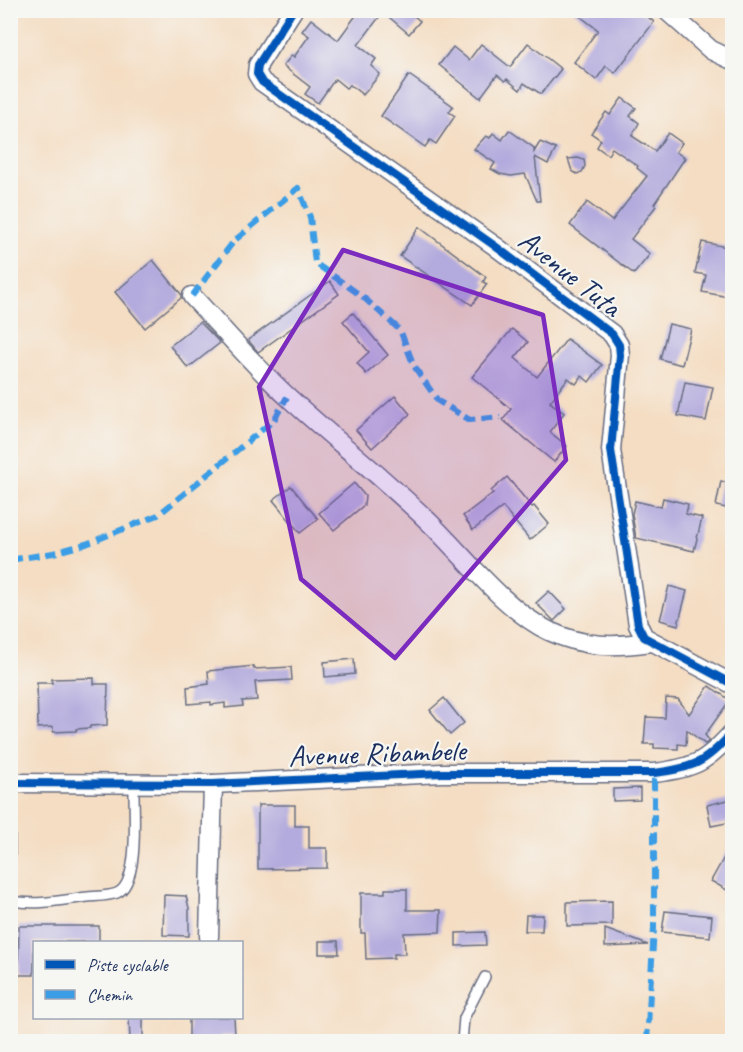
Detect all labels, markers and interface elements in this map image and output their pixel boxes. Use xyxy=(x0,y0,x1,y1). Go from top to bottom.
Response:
street label: Avenue Tuta xyxy=(511,221,631,326)
street label: Avenue Ribambele xyxy=(288,731,469,775)
legend xyxy=(33,941,243,1019)
text: Piste cyclable xyxy=(87,954,169,976)
text: Chemin xyxy=(87,984,133,1006)

